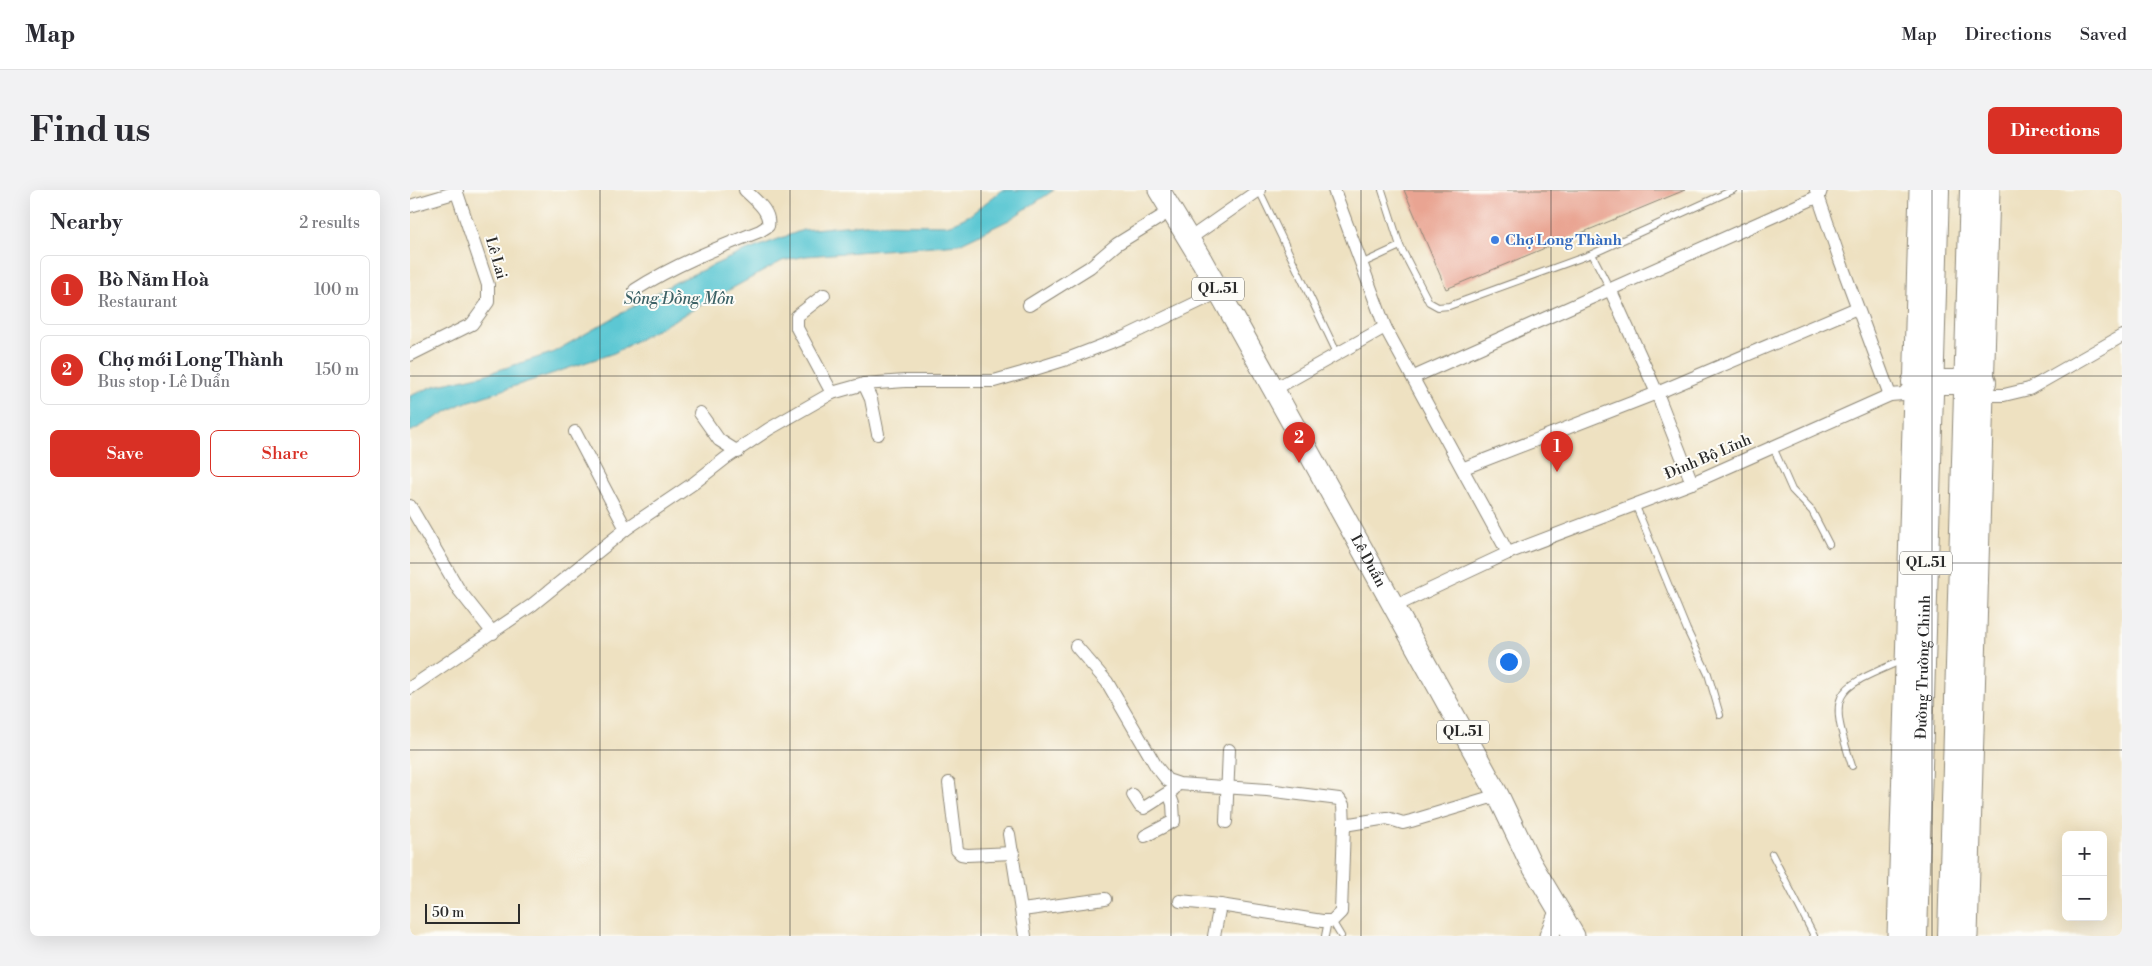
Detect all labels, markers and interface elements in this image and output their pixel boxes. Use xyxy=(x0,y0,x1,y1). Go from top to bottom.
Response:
text: Map xyxy=(25,20,75,50)
text: Map xyxy=(1901,23,1937,46)
text: Directions xyxy=(1965,23,2052,46)
text: Saved xyxy=(2080,23,2127,46)
button: Directions xyxy=(1988,107,2122,154)
text: Find us xyxy=(30,109,150,152)
text: Nearby xyxy=(50,210,123,236)
text: 2 results xyxy=(299,213,360,233)
place label: Chợ Long Thành xyxy=(1505,231,1623,250)
marker: Chợ Long Thành xyxy=(1489,234,1501,246)
street label: Lê Lai xyxy=(481,235,511,281)
text: Bò Năm Hoà xyxy=(98,268,209,292)
road number: QL.51 xyxy=(1192,278,1244,300)
text: 1 xyxy=(63,280,71,300)
text: 100 m xyxy=(314,280,359,300)
water label: Sông Đồng Môn xyxy=(624,289,735,309)
text: Restaurant xyxy=(98,292,177,312)
text: Chợ mới Long Thành xyxy=(98,348,284,372)
text: 2 xyxy=(62,360,72,380)
text: 150 m xyxy=(315,360,359,380)
text: Bus stop · Lê Duẩn xyxy=(98,372,230,392)
pin: 2 xyxy=(1283,422,1315,463)
button: Save xyxy=(50,430,200,477)
button: Share xyxy=(210,430,360,477)
street label: Đinh Bộ Lĩnh xyxy=(1662,430,1754,484)
pin: 1 xyxy=(1541,431,1573,472)
street label: Lê Duẩn xyxy=(1346,531,1391,591)
road number: QL.51 xyxy=(1900,552,1952,574)
street label: Đường Trường Chinh xyxy=(1911,595,1935,739)
your location xyxy=(1496,649,1522,675)
road number: QL.51 xyxy=(1437,720,1489,744)
map controls xyxy=(2062,831,2107,921)
button: + xyxy=(2062,831,2107,876)
button: − xyxy=(2062,876,2107,921)
scale bar xyxy=(425,901,520,924)
text: 50 m xyxy=(432,904,464,922)

